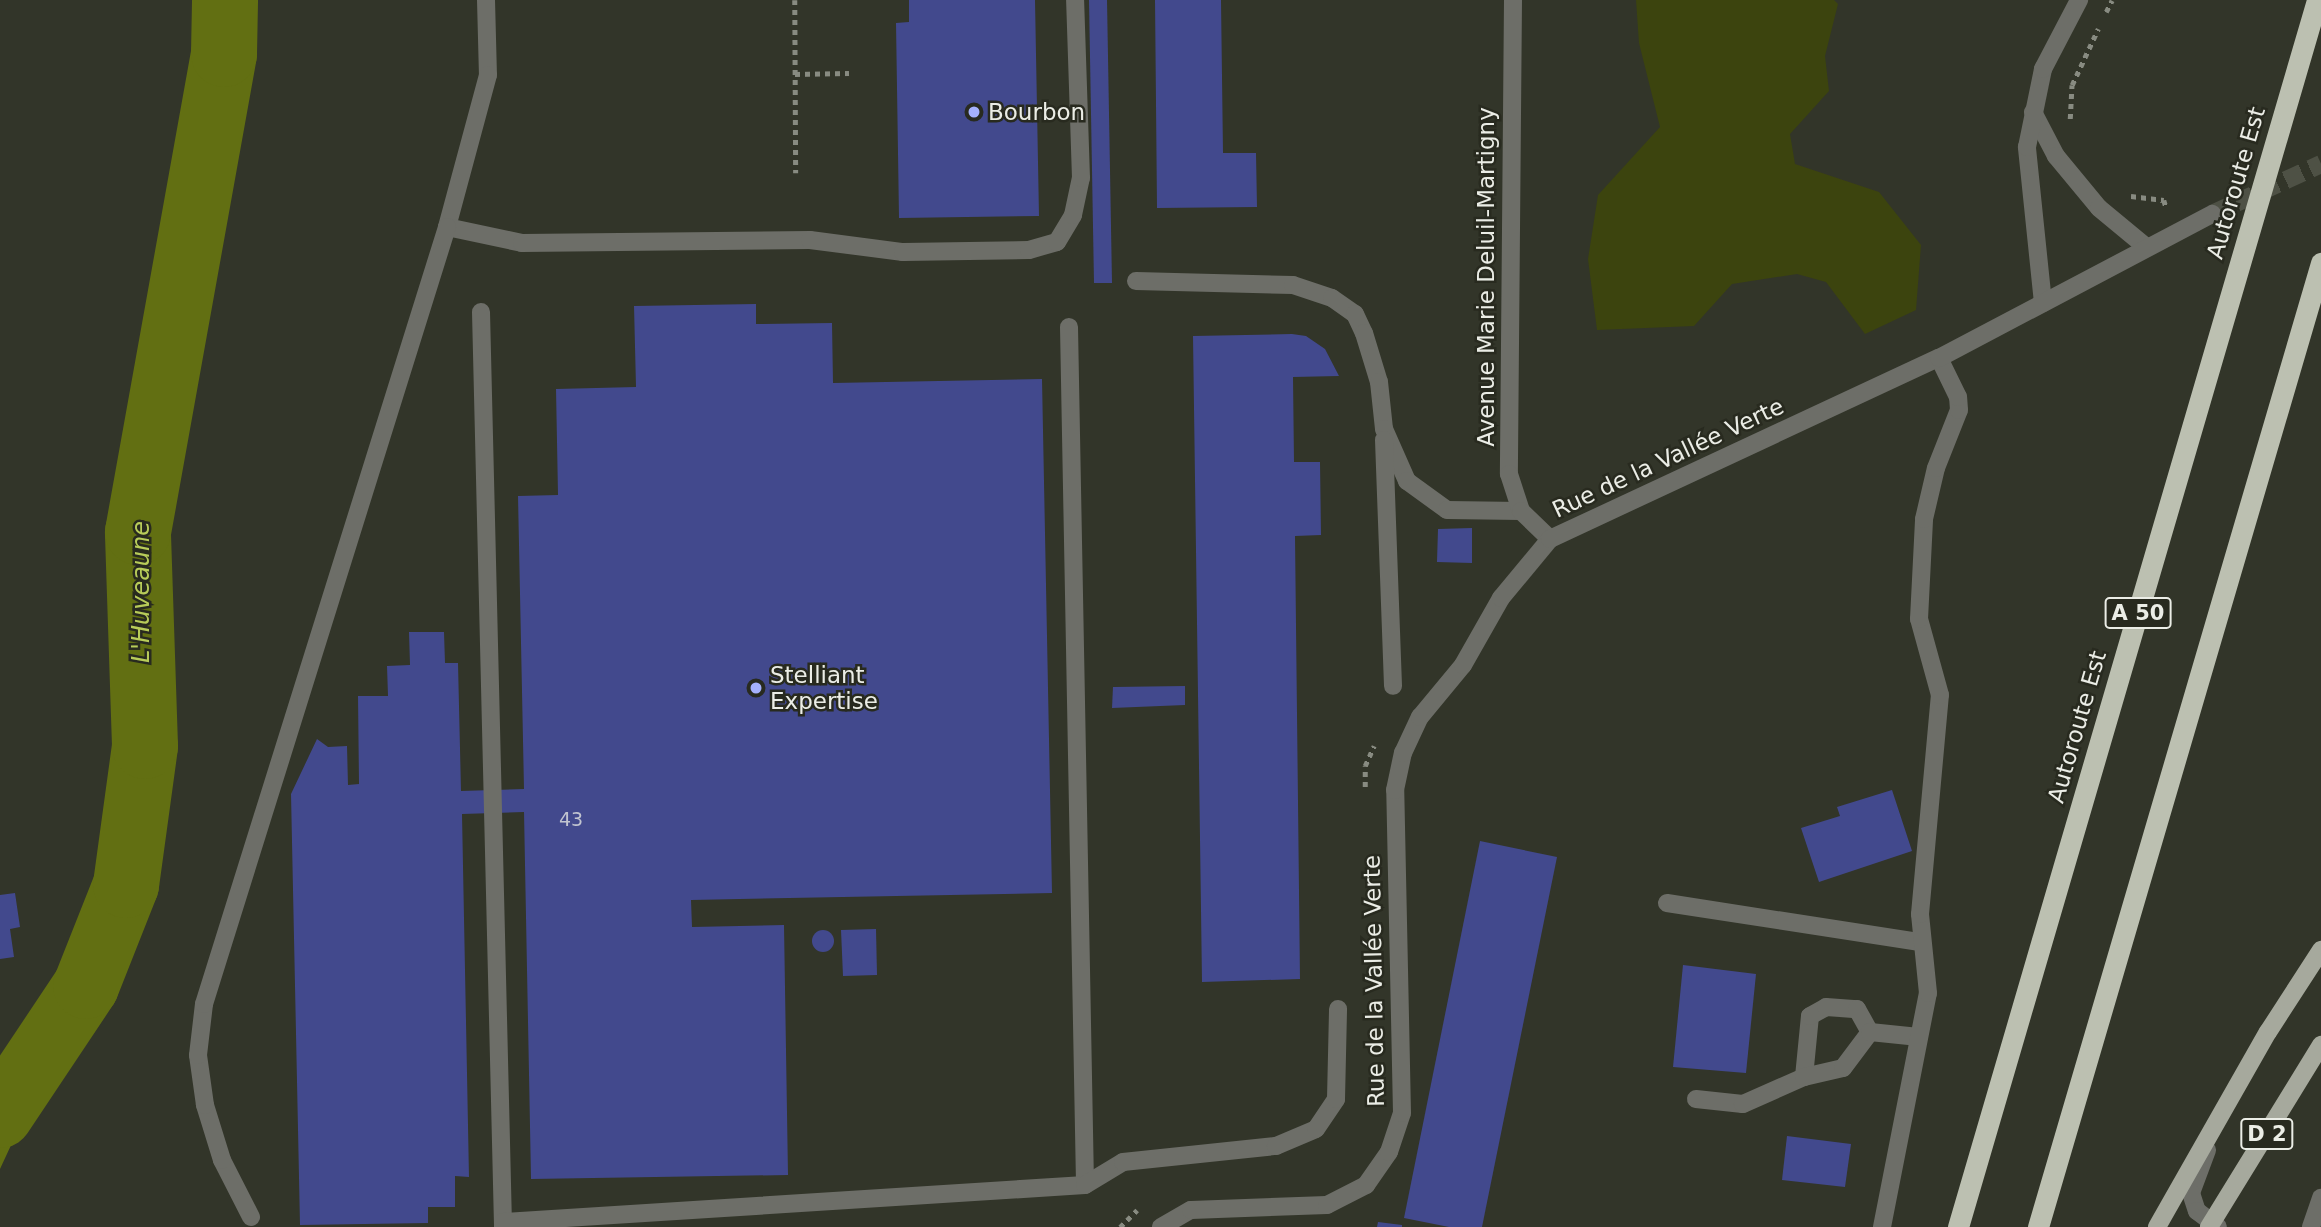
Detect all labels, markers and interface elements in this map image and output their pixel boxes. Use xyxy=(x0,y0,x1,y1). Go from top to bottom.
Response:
place label: Bourbon xyxy=(988,98,1085,126)
marker: Bourbon xyxy=(966,104,982,120)
street label: Autoroute Est xyxy=(2201,104,2271,262)
street label: Avenue Marie Deluil-Martigny xyxy=(1472,107,1500,447)
street label: Rue de la Vallée Verte xyxy=(1548,392,1788,524)
water label: L'Huveaune xyxy=(128,521,156,663)
road number: A 50 xyxy=(2103,596,2173,630)
street label: Autoroute Est xyxy=(2042,648,2112,806)
place label: Stelliant Expertise xyxy=(770,661,878,715)
marker: Stelliant Expertise xyxy=(748,680,764,696)
house number: 43 xyxy=(559,809,583,831)
street label: Rue de la Vallée Verte xyxy=(1358,855,1390,1107)
road number: D 2 xyxy=(2239,1116,2295,1152)

